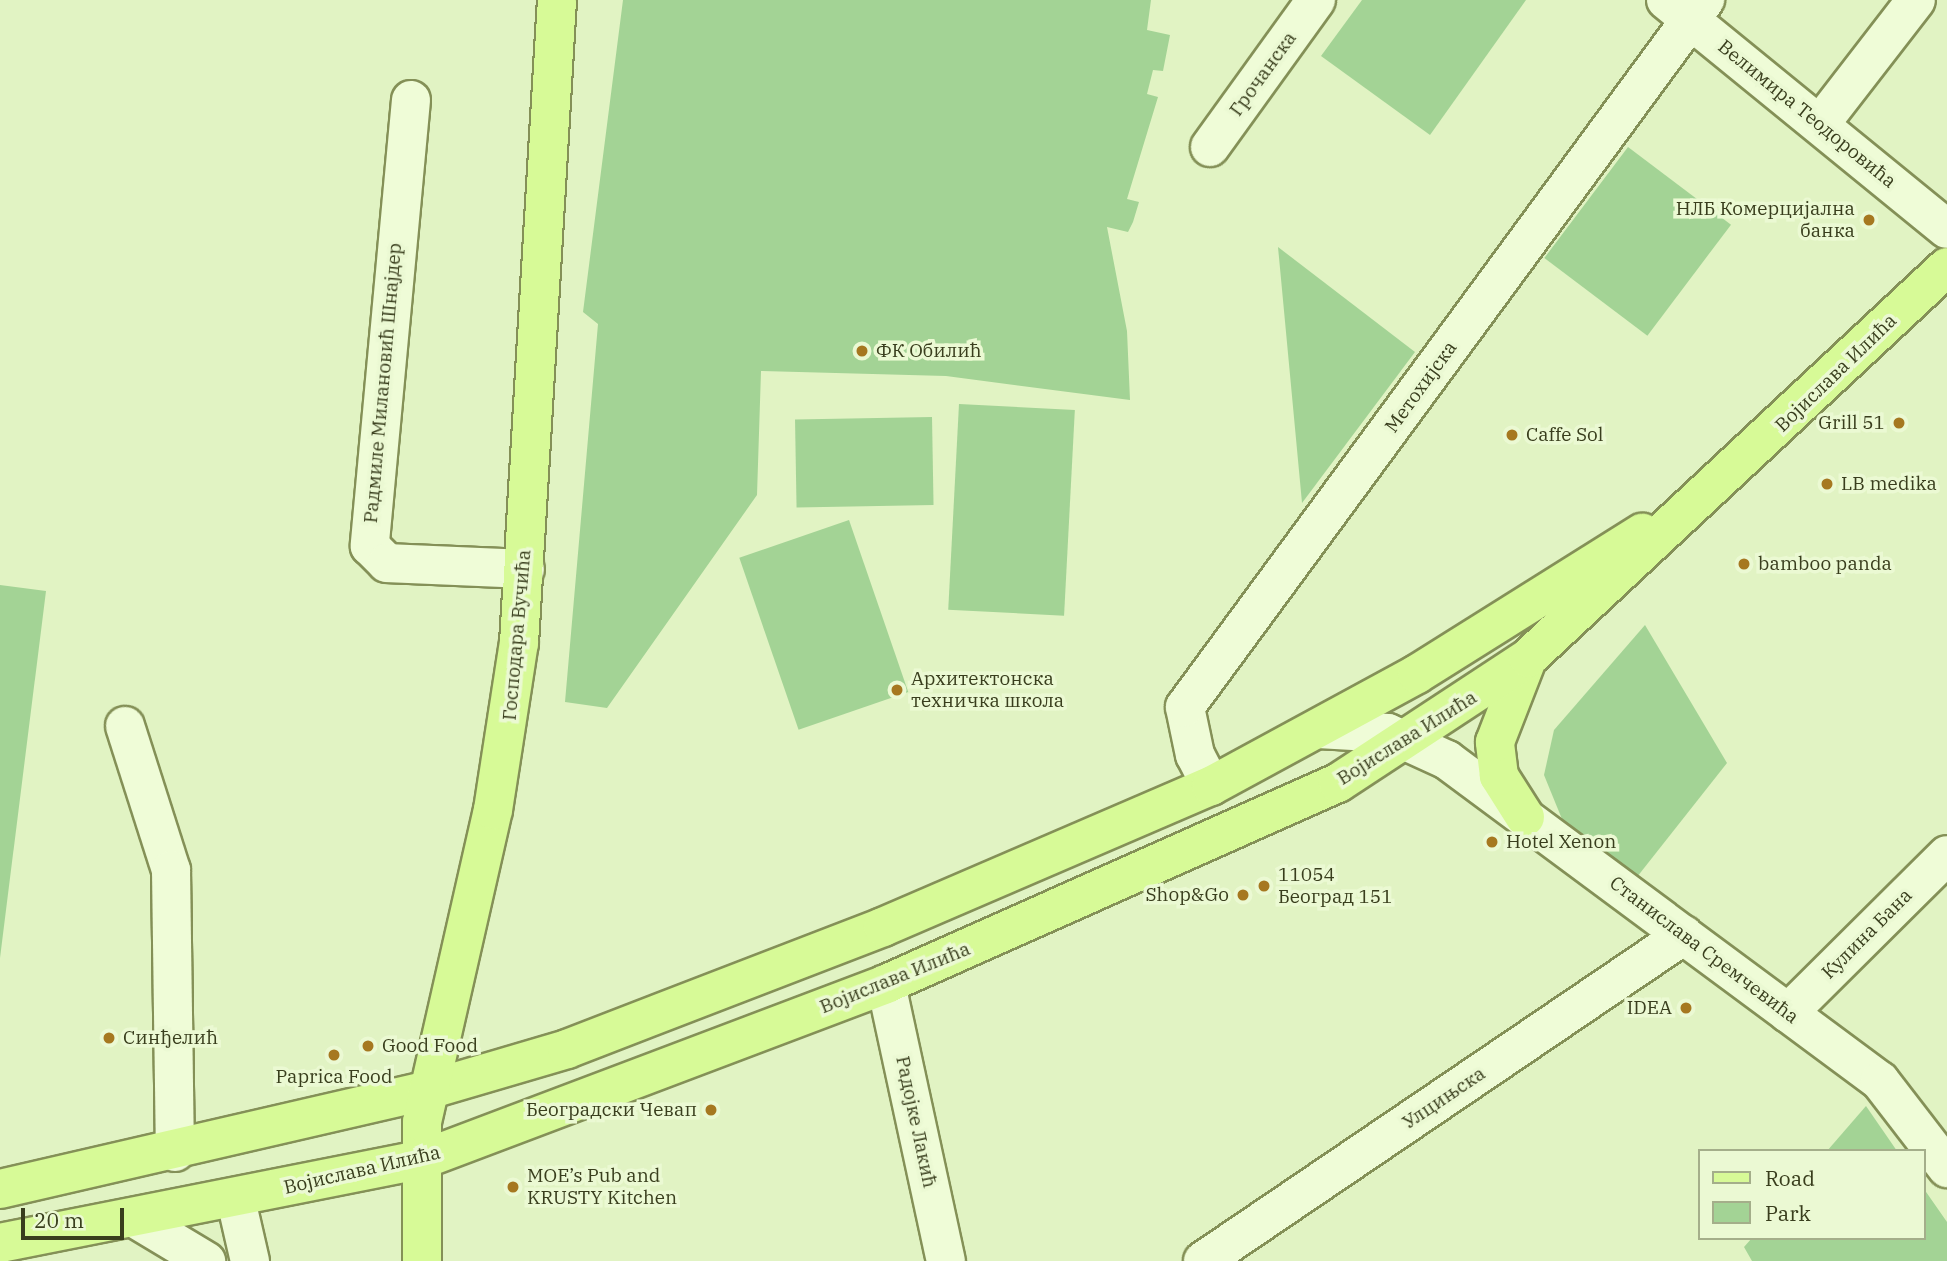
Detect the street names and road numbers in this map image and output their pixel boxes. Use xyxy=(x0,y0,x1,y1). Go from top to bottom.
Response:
street label: Грочанска xyxy=(1225,27,1301,121)
street label: Велимира Теодоровића xyxy=(1713,35,1901,193)
street label: Радмиле Милановић Шнајдер xyxy=(359,242,407,524)
street label: Војислава Илића xyxy=(1771,309,1901,437)
street label: Метохијска xyxy=(1380,337,1462,437)
street label: Господара Вучића xyxy=(498,549,536,721)
street label: Војислава Илића xyxy=(1333,686,1481,790)
street label: Станислава Сремчевића xyxy=(1605,871,1803,1029)
street label: Кулина Бана xyxy=(1817,884,1917,984)
street label: Војислава Илића xyxy=(817,937,973,1019)
street label: Радојке Лакић xyxy=(891,1054,941,1190)
street label: Улцињска xyxy=(1398,1062,1490,1134)
street label: Војислава Илића xyxy=(281,1141,443,1199)

